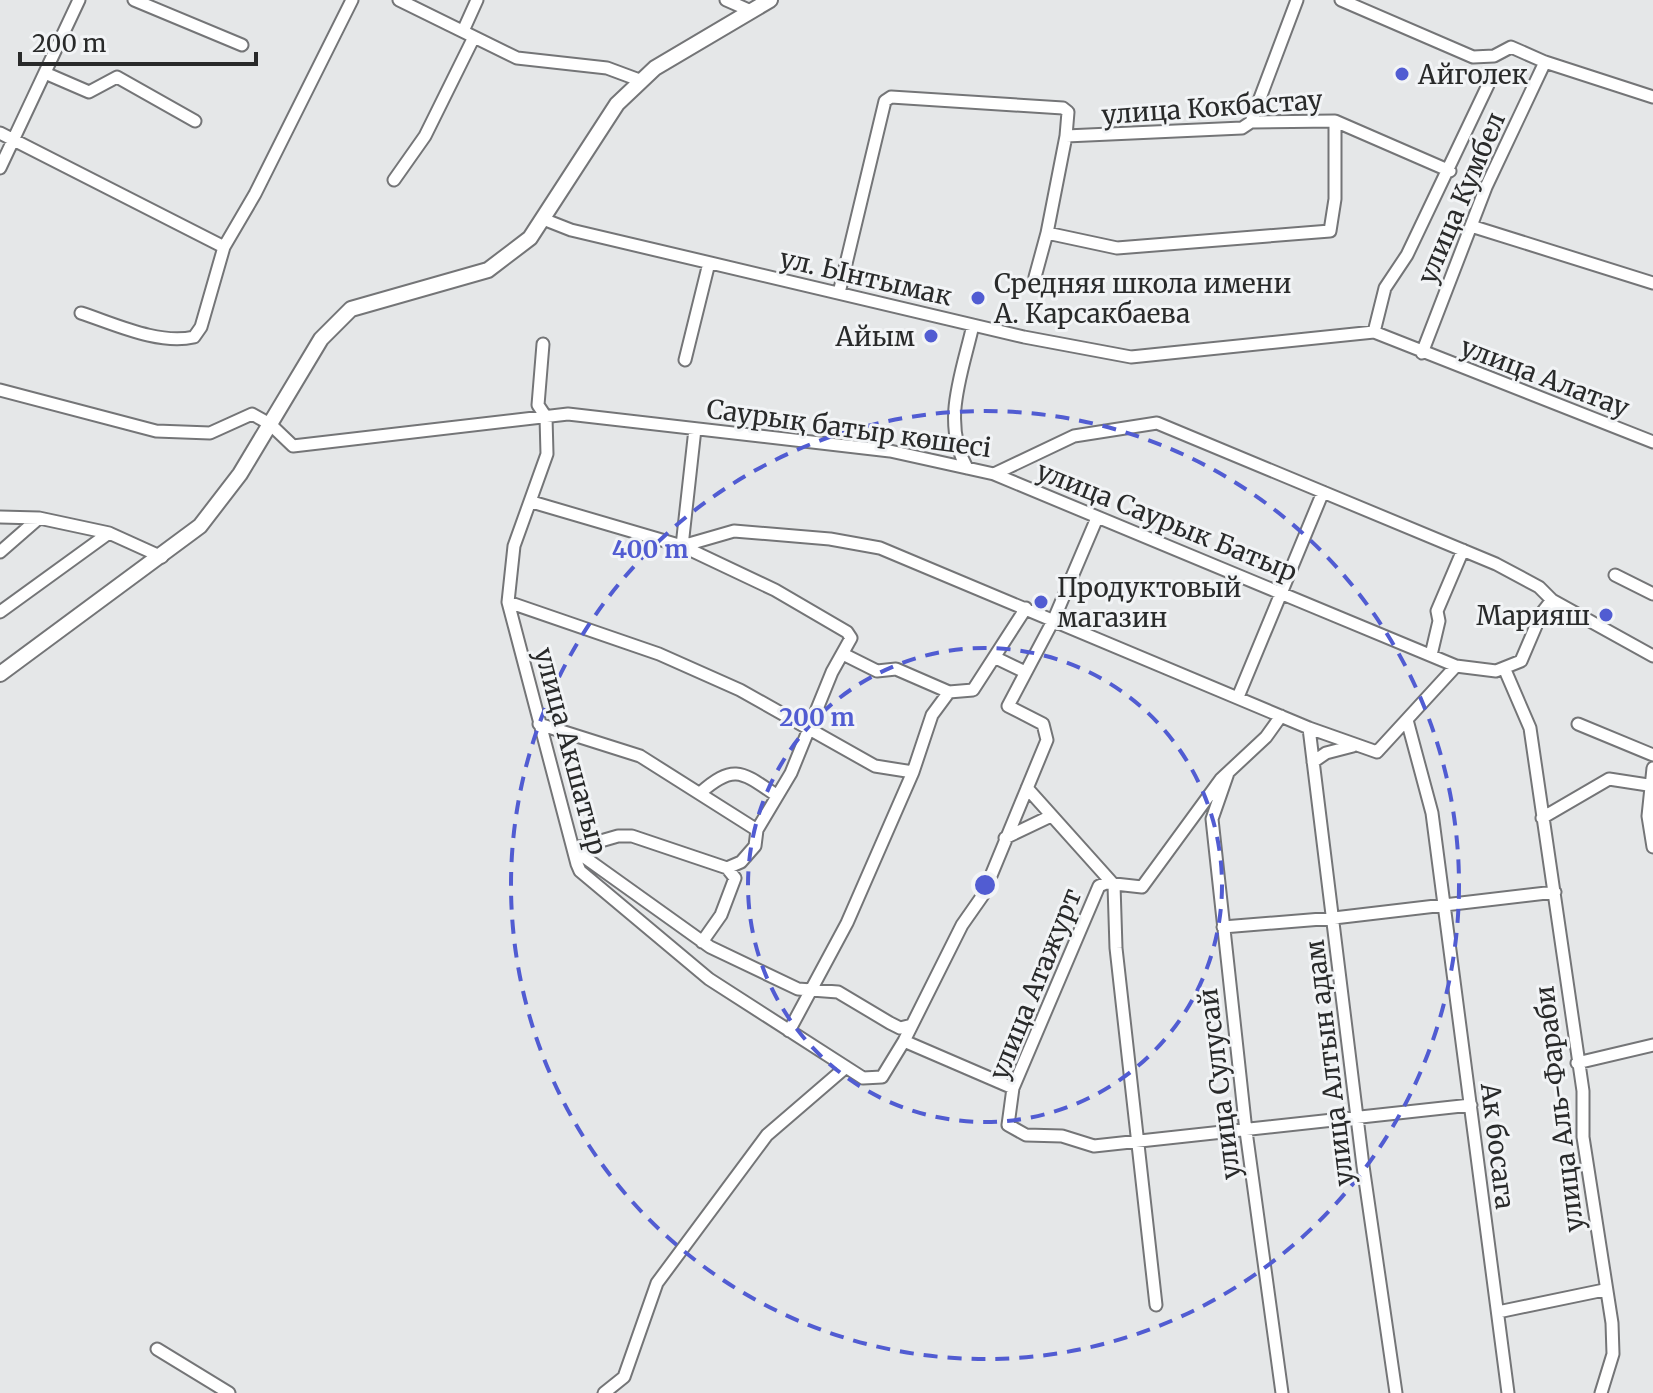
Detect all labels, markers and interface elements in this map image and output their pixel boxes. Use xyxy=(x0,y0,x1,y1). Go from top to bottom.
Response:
scale bar xyxy=(20,16,256,66)
text: 200 m xyxy=(32,28,107,59)
place label: Айголек xyxy=(1417,58,1528,91)
marker: Айголек xyxy=(1393,65,1411,83)
street label: улица Кокбастау xyxy=(1100,83,1325,131)
street label: улица Кумбел xyxy=(1410,107,1512,289)
street label: ул. Ынтымак xyxy=(777,241,956,313)
place label: Средняя школа имени А. Карсакбаева xyxy=(993,267,1291,330)
marker: Средняя школа имени А. Карсакбаева xyxy=(969,289,987,307)
place label: Айым xyxy=(834,320,915,353)
marker: Айым xyxy=(922,327,940,345)
street label: улица Алатау xyxy=(1456,330,1635,425)
street label: Саурық батыр көшесі xyxy=(705,392,993,464)
street label: улица Саурык Батыр xyxy=(1032,454,1302,588)
text: 400 m xyxy=(612,534,688,565)
place label: Продуктовый магазин xyxy=(1057,571,1242,634)
marker: Продуктовый магазин xyxy=(1032,593,1050,611)
place label: Марияш xyxy=(1476,599,1590,632)
marker: Марияш xyxy=(1597,606,1615,624)
street label: улица Акшатыр xyxy=(527,644,615,858)
text: 200 m xyxy=(779,702,855,733)
centre of rings xyxy=(971,871,999,899)
street label: улица Атажурт xyxy=(982,884,1088,1084)
street label: улица Алтын адам xyxy=(1298,938,1360,1188)
street label: улица Аль-Фараби xyxy=(1528,984,1590,1234)
street label: улица Сулусай xyxy=(1191,987,1247,1181)
street label: Ак босага xyxy=(1474,1080,1522,1211)

